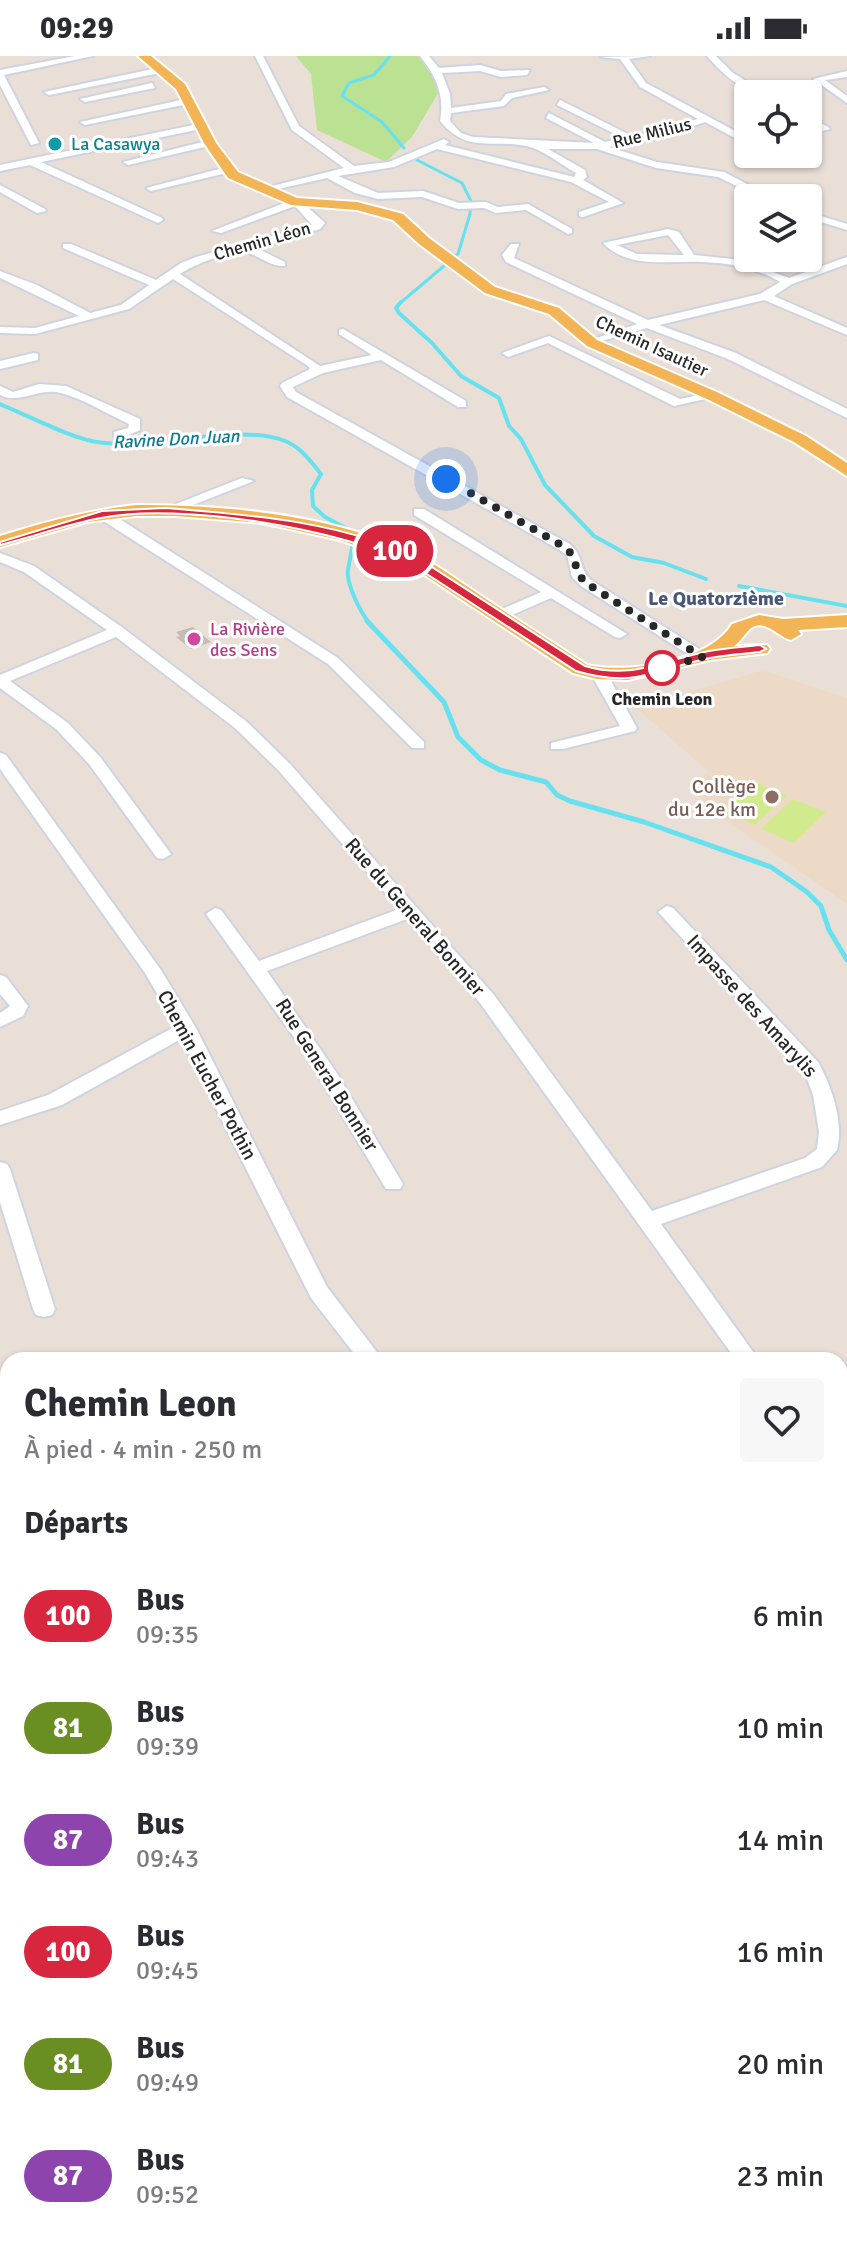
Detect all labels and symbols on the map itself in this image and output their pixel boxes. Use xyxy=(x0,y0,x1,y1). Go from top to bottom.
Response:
street label: Rue Milius xyxy=(610,113,694,153)
place label: La Casawya xyxy=(71,133,160,155)
marker: La Casawya xyxy=(46,135,64,153)
street label: Chemin Léon xyxy=(211,217,313,265)
street label: Chemin Isautier xyxy=(592,310,712,382)
water label: Ravine Don Juan xyxy=(112,425,241,453)
your location xyxy=(426,459,466,499)
line badge: 100 xyxy=(349,525,441,577)
district label: Le Quatorzième xyxy=(648,586,784,611)
place label: La Rivière des Sens xyxy=(210,618,285,661)
marker: La Rivière des Sens xyxy=(185,630,203,648)
marker: Chemin Leon xyxy=(645,651,679,685)
place label: Chemin Leon xyxy=(612,688,713,710)
place label: Collège du 12e km xyxy=(668,774,756,822)
marker: Collège du 12e km xyxy=(763,788,781,806)
street label: Rue du General Bonnier xyxy=(340,833,491,1002)
street label: Impasse des Amarylis xyxy=(681,929,823,1083)
street label: Chemin Eucher Pothin xyxy=(152,986,262,1164)
street label: Rue General Bonnier xyxy=(270,994,384,1157)

